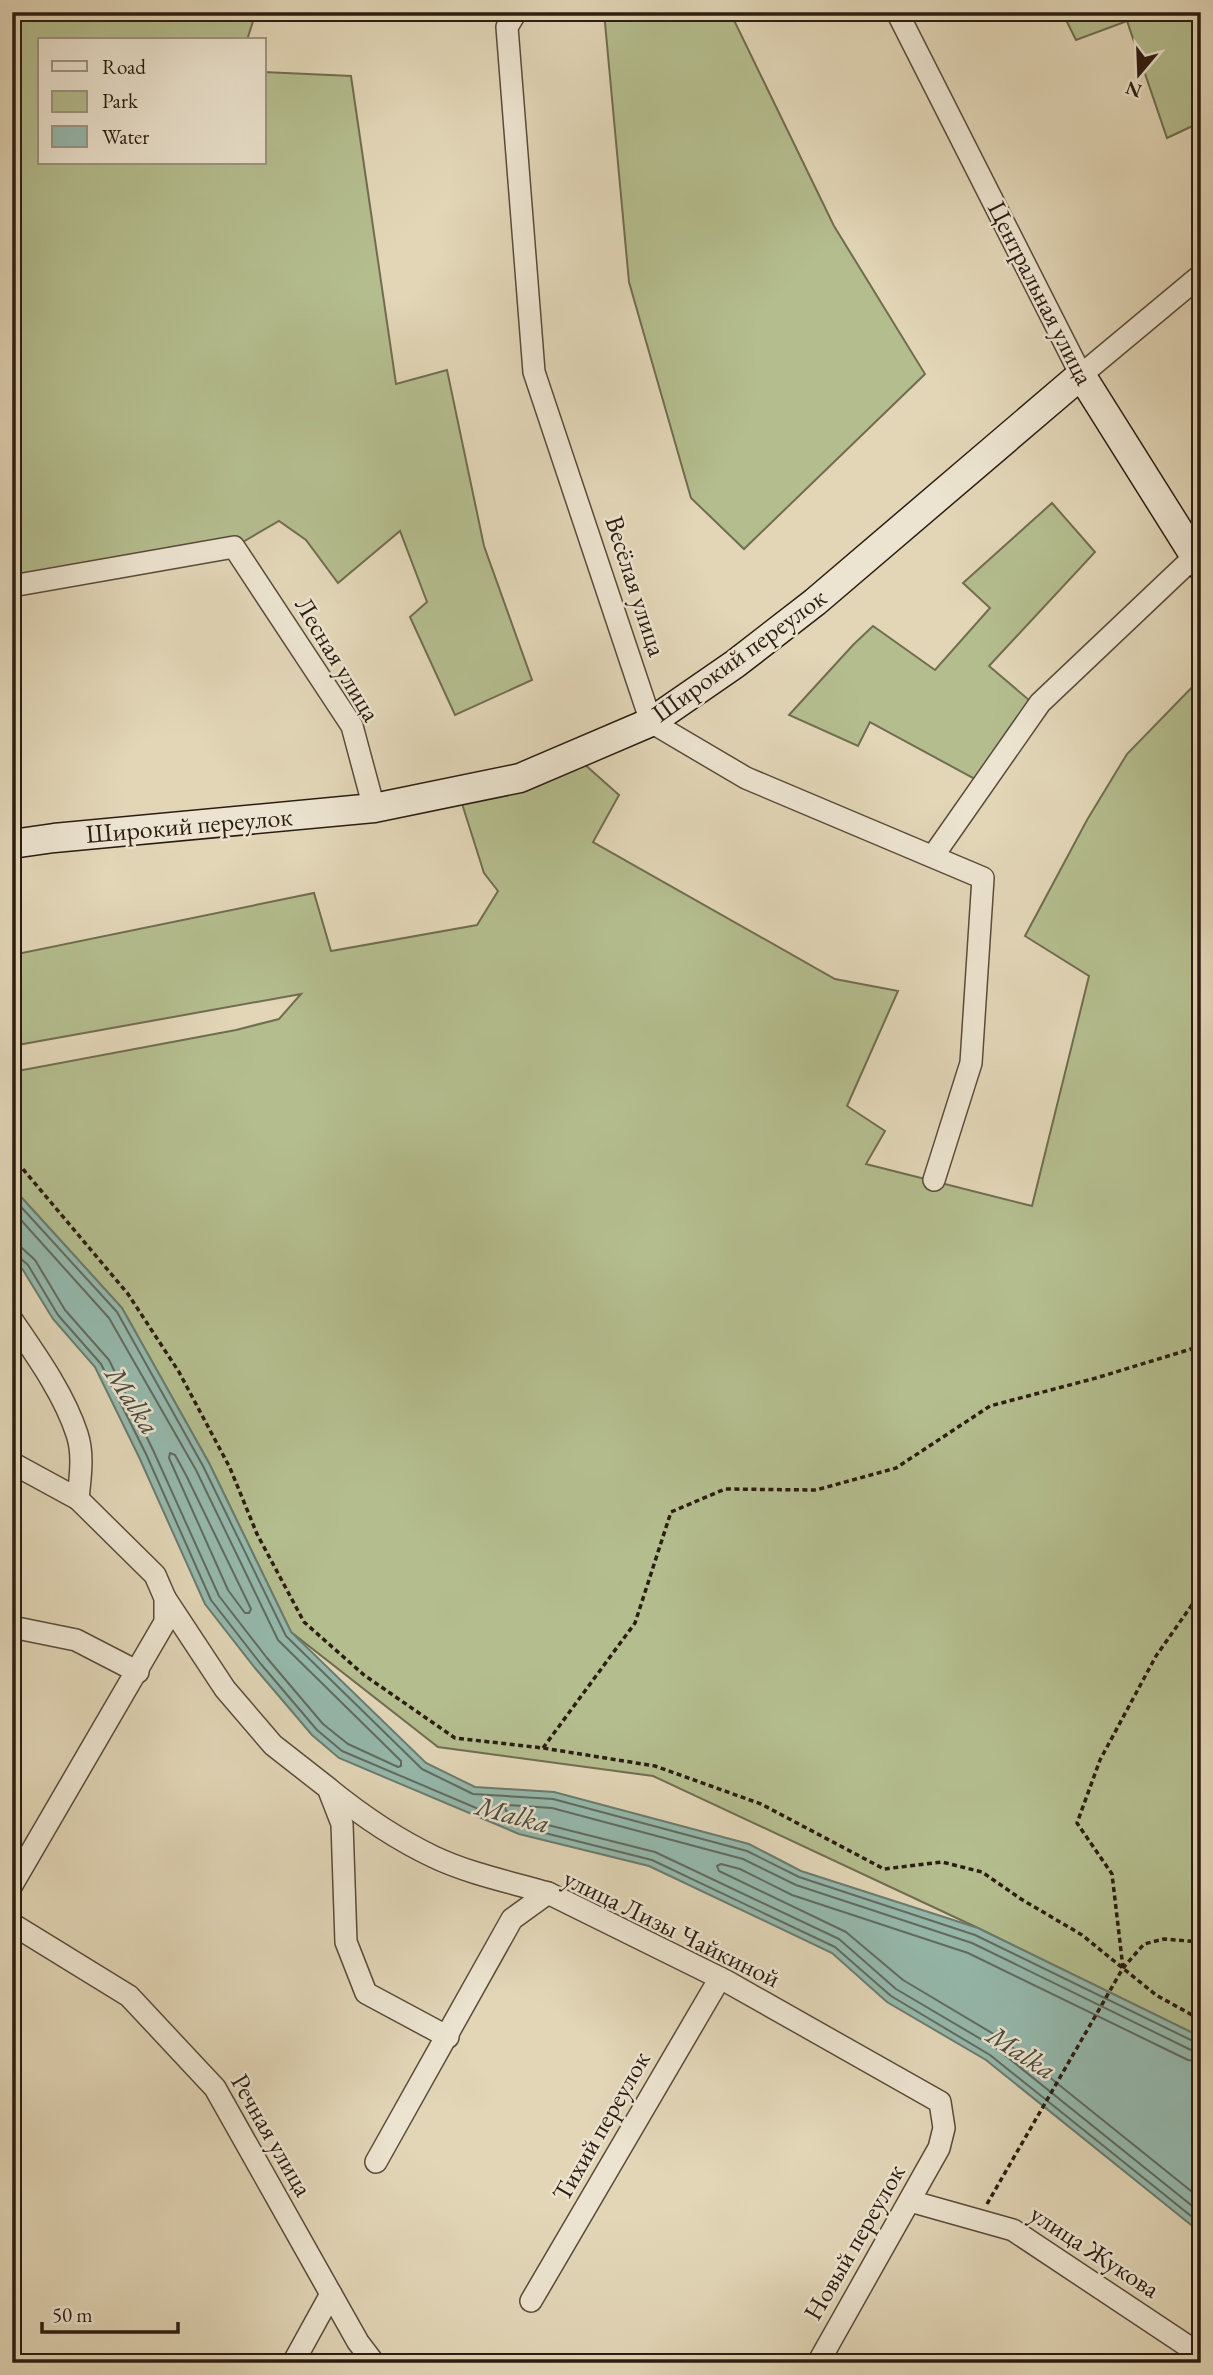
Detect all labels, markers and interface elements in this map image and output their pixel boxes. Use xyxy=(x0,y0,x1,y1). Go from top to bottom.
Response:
legend xyxy=(38,38,266,164)
north arrow xyxy=(1104,38,1174,108)
text: Road xyxy=(102,53,146,80)
text: N xyxy=(1122,75,1145,104)
text: Park xyxy=(102,87,139,114)
text: Water xyxy=(102,123,149,150)
street label: Центральная улица xyxy=(980,195,1102,391)
street label: Весёлая улица xyxy=(597,511,675,661)
street label: Широкий переулок xyxy=(645,580,833,730)
street label: Лесная улица xyxy=(287,590,389,728)
street label: Широкий переулок xyxy=(84,799,294,851)
water label: Malka xyxy=(96,1357,169,1441)
water label: Malka xyxy=(470,1786,554,1841)
street label: улица Лизы Чайкиной xyxy=(558,1861,786,1995)
water label: Malka xyxy=(979,2015,1063,2088)
street label: Тихий переулок xyxy=(544,2044,658,2207)
street label: Речная улица xyxy=(223,2067,321,2203)
street label: Новый переулок xyxy=(795,2157,913,2326)
street label: улица Жукова xyxy=(1024,2196,1167,2306)
scale bar xyxy=(42,2291,178,2335)
text: 50 m xyxy=(52,2301,93,2328)

